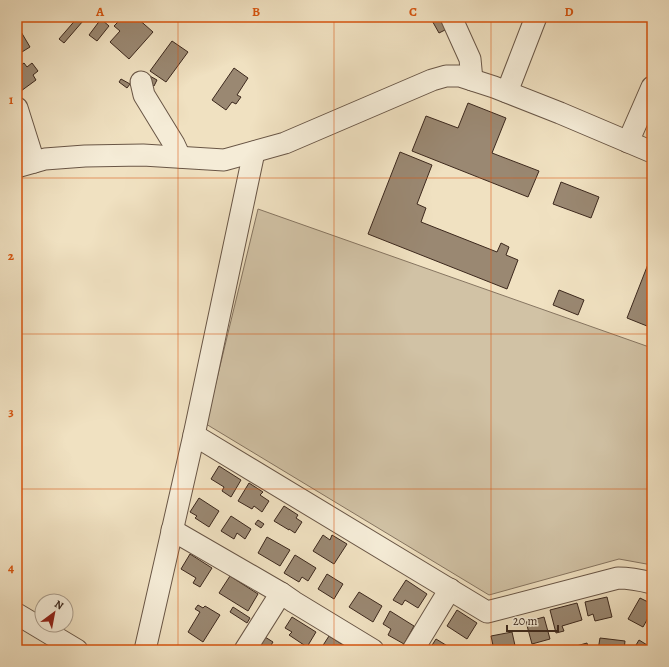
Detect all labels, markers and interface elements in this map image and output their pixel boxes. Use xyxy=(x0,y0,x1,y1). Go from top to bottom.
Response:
text: A xyxy=(95,3,105,20)
text: B xyxy=(252,3,260,20)
text: C xyxy=(409,3,417,20)
text: D xyxy=(564,3,574,20)
text: 1 xyxy=(9,91,14,108)
text: 2 xyxy=(8,247,15,264)
text: 3 xyxy=(8,403,14,420)
text: 4 xyxy=(8,559,14,576)
north arrow xyxy=(34,593,74,633)
text: N xyxy=(52,596,66,613)
scale bar xyxy=(507,607,558,633)
text: 20 m xyxy=(513,613,537,629)

